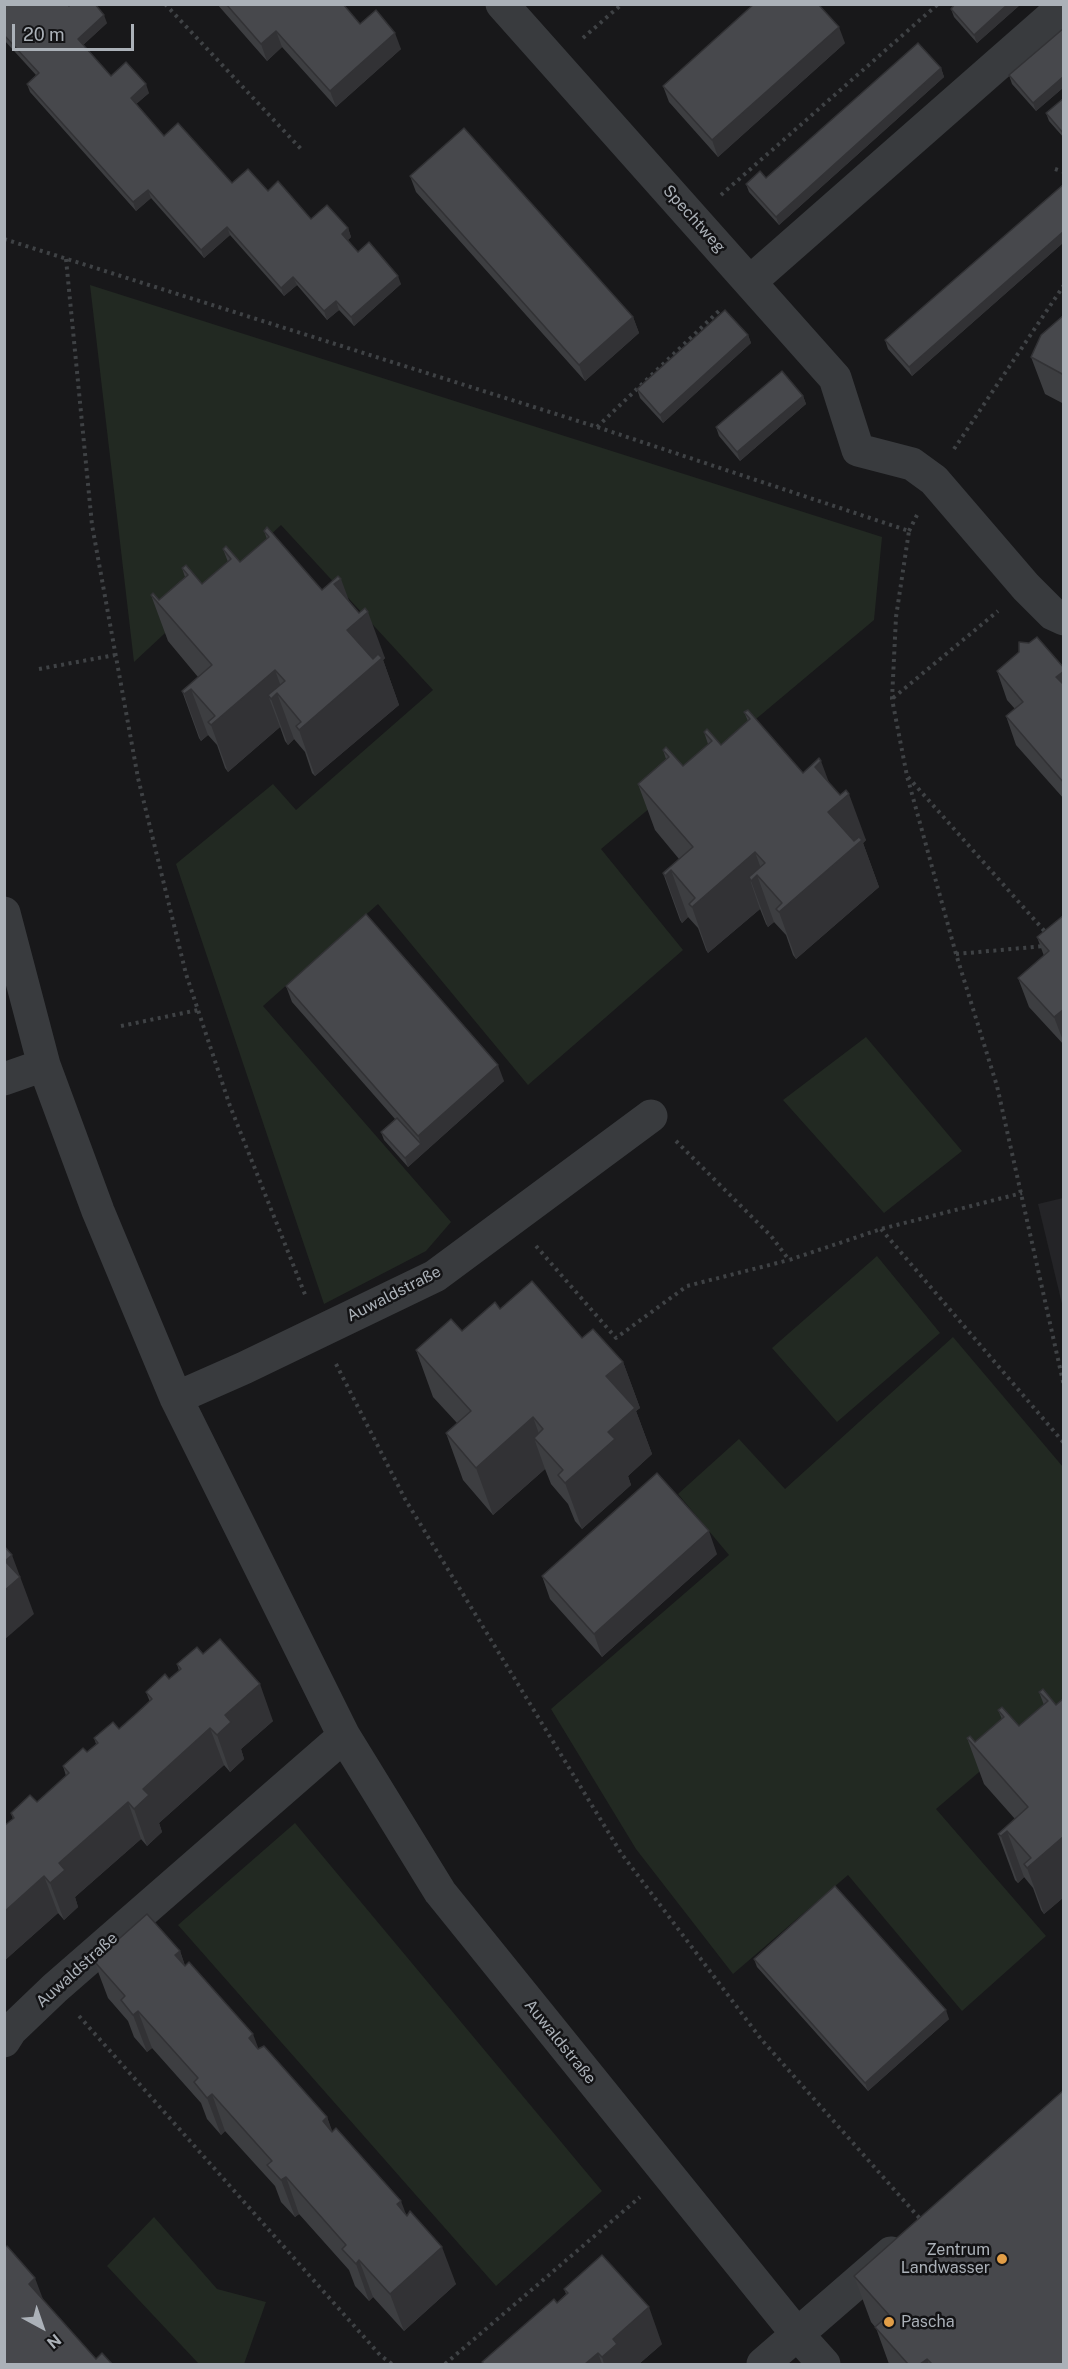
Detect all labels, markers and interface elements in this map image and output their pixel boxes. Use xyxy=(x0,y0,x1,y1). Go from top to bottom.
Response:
scale bar xyxy=(15,12,136,50)
text: 20 m xyxy=(23,24,65,45)
street label: Spechtweg xyxy=(659,181,729,257)
street label: Auwaldstraße xyxy=(344,1262,444,1326)
street label: Auwaldstraße xyxy=(32,1928,122,2012)
street label: Auwaldstraße xyxy=(520,1996,600,2088)
place label: Zentrum Landwasser xyxy=(901,2240,990,2278)
marker: Zentrum Landwasser xyxy=(995,2252,1009,2266)
north arrow xyxy=(12,2297,72,2357)
place label: Pascha xyxy=(901,2312,955,2332)
marker: Pascha xyxy=(882,2315,896,2329)
text: N xyxy=(43,2330,65,2352)

